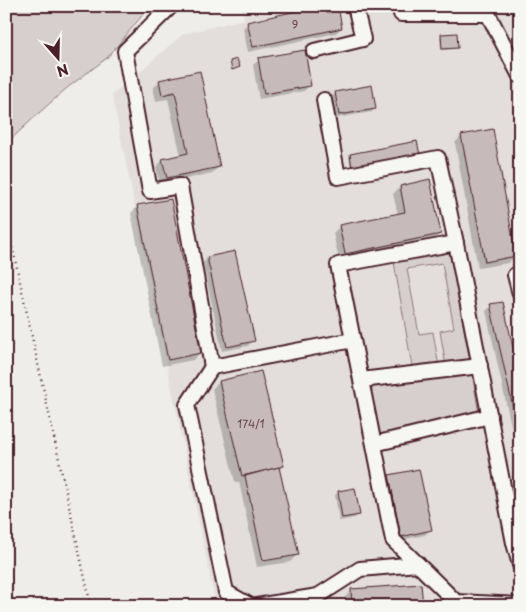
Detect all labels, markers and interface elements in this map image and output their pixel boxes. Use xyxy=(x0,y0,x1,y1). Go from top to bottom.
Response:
house number: 9 xyxy=(292,16,298,33)
north arrow xyxy=(32,32,82,82)
text: N xyxy=(54,59,71,82)
house number: 174/1 xyxy=(237,415,265,432)

